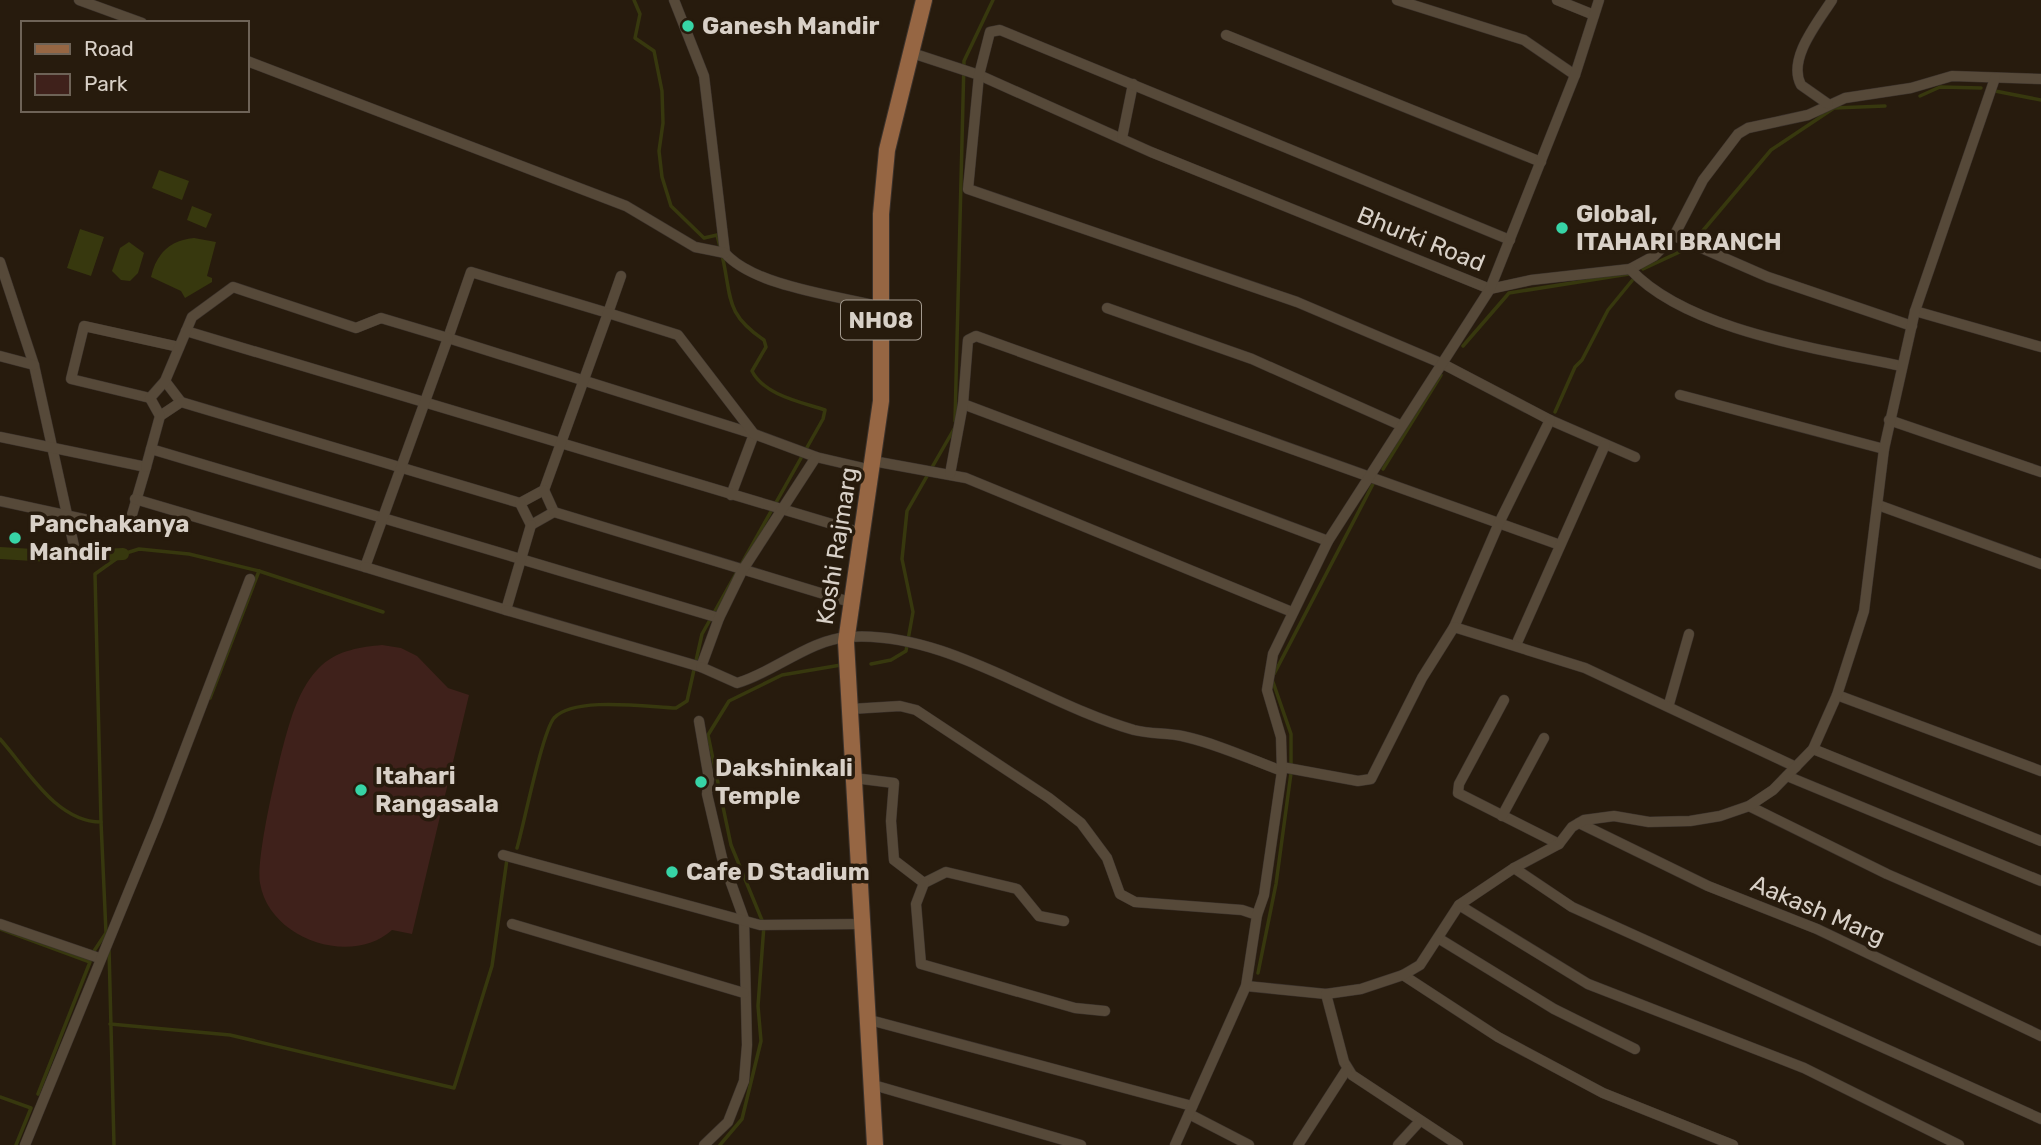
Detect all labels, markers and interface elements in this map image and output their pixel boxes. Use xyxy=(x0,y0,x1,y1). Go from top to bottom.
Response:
place label: Ganesh Mandir xyxy=(702,12,880,40)
marker: Ganesh Mandir xyxy=(680,18,696,34)
legend xyxy=(21,21,248,112)
text: Road xyxy=(84,36,134,61)
text: Park xyxy=(84,71,128,96)
place label: Global, ITAHARI BRANCH xyxy=(1576,200,1782,256)
street label: Bhurki Road xyxy=(1353,201,1489,277)
marker: Global, ITAHARI BRANCH xyxy=(1554,220,1570,236)
road number: NH08 xyxy=(841,300,921,340)
street label: Koshi Rajmarg xyxy=(811,465,863,627)
place label: Panchakanya Mandir xyxy=(29,510,189,566)
marker: Panchakanya Mandir xyxy=(7,530,23,546)
place label: Dakshinkali Temple xyxy=(715,754,853,810)
place label: Itahari Rangasala xyxy=(375,762,499,818)
marker: Dakshinkali Temple xyxy=(693,774,709,790)
marker: Itahari Rangasala xyxy=(353,782,369,798)
place label: Cafe D Stadium xyxy=(686,858,870,886)
marker: Cafe D Stadium xyxy=(664,864,680,880)
street label: Aakash Marg xyxy=(1747,869,1889,951)

